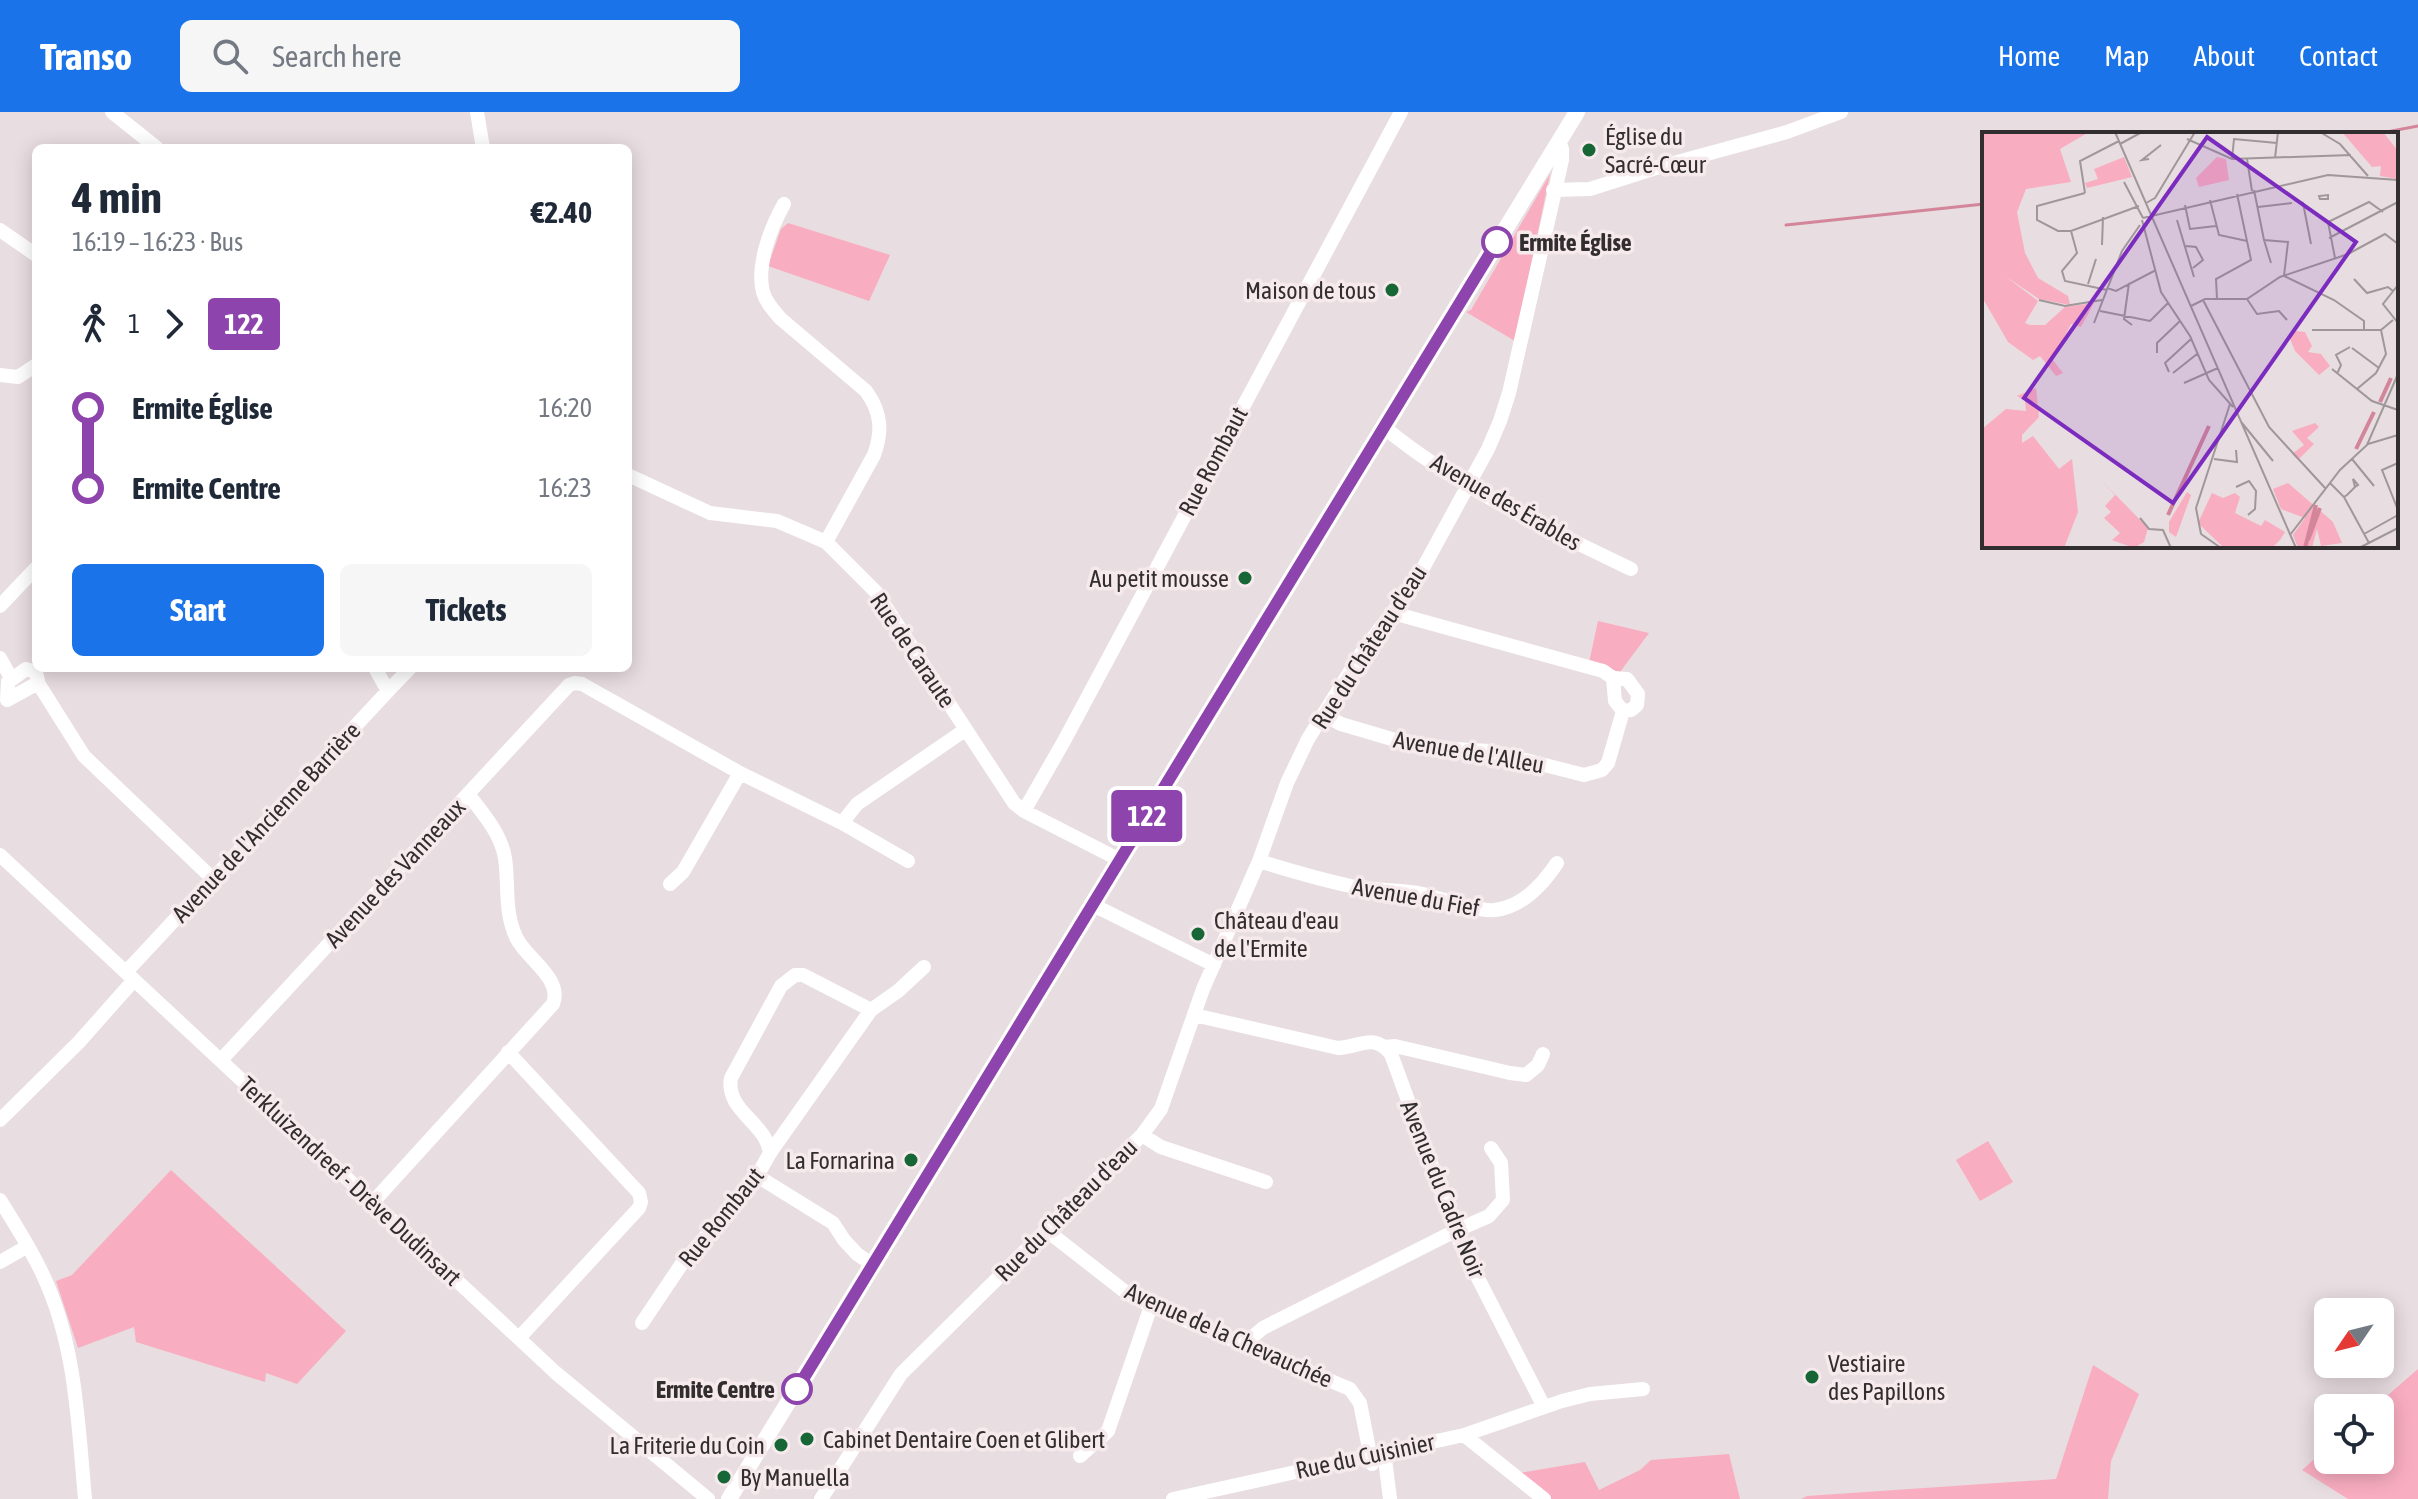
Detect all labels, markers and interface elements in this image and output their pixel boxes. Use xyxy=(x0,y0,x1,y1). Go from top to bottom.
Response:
search box xyxy=(180,20,740,92)
icon: search xyxy=(208,34,252,78)
text: Transo xyxy=(40,35,132,78)
text: Search here xyxy=(272,39,402,73)
text: Home xyxy=(1998,40,2060,72)
text: Map xyxy=(2104,40,2149,72)
text: About xyxy=(2193,40,2255,72)
text: Contact xyxy=(2299,40,2378,72)
place label: Église du Sacré-Cœur xyxy=(1605,123,1707,178)
inset map xyxy=(1982,132,2398,548)
marker: Église du Sacré-Cœur xyxy=(1580,141,1598,159)
text: 4 min xyxy=(72,172,162,222)
text: €2.40 xyxy=(531,195,592,229)
text: 16:19 – 16:23 · Bus xyxy=(72,227,243,257)
marker: Ermite Église xyxy=(1482,227,1512,257)
place label: Ermite Église xyxy=(1519,229,1632,256)
place label: Maison de tous xyxy=(1245,277,1376,304)
marker: Maison de tous xyxy=(1383,281,1401,299)
icon: walk xyxy=(72,302,116,346)
icon: forward xyxy=(152,302,196,346)
text: 122 xyxy=(224,308,264,340)
text: 1 xyxy=(128,309,140,339)
text: Ermite Église xyxy=(132,391,273,425)
text: 16:20 xyxy=(538,393,592,423)
street label: Rue Rombaut xyxy=(1173,402,1253,520)
street label: Avenue des Érables xyxy=(1426,448,1586,556)
text: Ermite Centre xyxy=(132,471,281,505)
text: 16:23 xyxy=(538,473,592,503)
street label: Rue du Château d'eau xyxy=(1306,560,1432,734)
button: Start xyxy=(72,564,324,656)
button: Tickets xyxy=(340,564,592,656)
place label: Au petit mousse xyxy=(1089,565,1229,592)
marker: Au petit mousse xyxy=(1236,569,1254,587)
street label: Rue de Caraute xyxy=(865,588,961,712)
street label: Avenue de l'Ancienne Barrière xyxy=(167,717,365,927)
street label: Avenue de l'Alleu xyxy=(1392,725,1546,779)
line badge: 122 xyxy=(1101,790,1193,842)
street label: Avenue des Vanneaux xyxy=(319,793,471,953)
text: 122 xyxy=(1127,800,1167,832)
street label: Avenue du Fief xyxy=(1350,873,1482,922)
place label: Château d'eau de l'Ermite xyxy=(1214,907,1339,962)
marker: Château d'eau de l'Ermite xyxy=(1189,925,1207,943)
street label: Terkluizendreef - Drève Dudinsart xyxy=(234,1071,467,1291)
street label: Avenue du Cadre Noir xyxy=(1395,1096,1491,1282)
street label: Rue du Château d'eau xyxy=(990,1134,1142,1286)
place label: La Fornarina xyxy=(786,1147,895,1174)
marker: La Fornarina xyxy=(902,1151,920,1169)
street label: Rue Rombaut xyxy=(673,1162,769,1272)
street label: Avenue de la Chevauchée xyxy=(1121,1277,1337,1393)
north arrow xyxy=(2314,1298,2394,1378)
map controls xyxy=(2314,1298,2394,1474)
place label: Vestiaire des Papillons xyxy=(1828,1350,1945,1405)
marker: Vestiaire des Papillons xyxy=(1803,1368,1821,1386)
marker: Ermite Centre xyxy=(782,1374,812,1404)
place label: Ermite Centre xyxy=(656,1376,775,1403)
button: locate xyxy=(2314,1394,2394,1474)
place label: Cabinet Dentaire Coen et Glibert xyxy=(823,1426,1105,1453)
street label: Rue du Cuisinier xyxy=(1293,1428,1438,1484)
marker: Cabinet Dentaire Coen et Glibert xyxy=(798,1430,816,1448)
place label: La Friterie du Coin xyxy=(610,1432,765,1459)
marker: La Friterie du Coin xyxy=(772,1436,790,1454)
place label: By Manuella xyxy=(740,1464,850,1491)
marker: By Manuella xyxy=(715,1468,733,1486)

